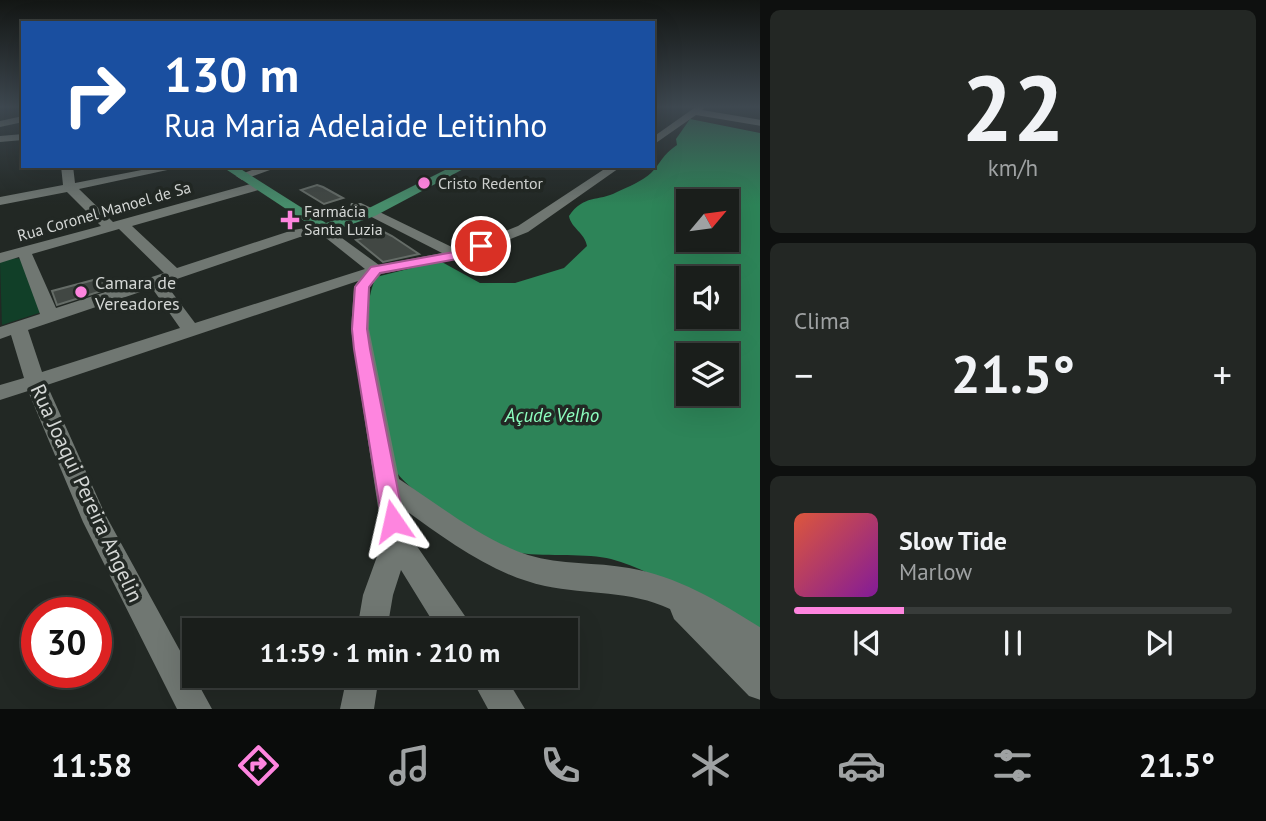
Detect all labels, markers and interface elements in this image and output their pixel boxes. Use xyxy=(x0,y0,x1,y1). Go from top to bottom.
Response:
text: 130 m xyxy=(164,42,299,106)
text: 22 xyxy=(961,48,1065,166)
icon: right xyxy=(49,49,140,140)
text: Rua Maria Adelaide Leitinho xyxy=(164,104,548,146)
text: km/h xyxy=(988,153,1038,182)
place label: Cristo Redentor xyxy=(438,173,544,193)
marker: Cristo Redentor xyxy=(416,175,432,191)
street label: Rua Coronel Manoel de Sa xyxy=(15,177,193,245)
north arrow xyxy=(676,189,738,252)
map controls xyxy=(676,189,739,406)
place label: Farmácia Santa Luzia xyxy=(304,201,383,239)
marker: Farmácia Santa Luzia xyxy=(282,212,298,228)
pin xyxy=(451,216,511,276)
icon: arrive xyxy=(462,227,500,265)
button: sound xyxy=(676,266,739,329)
place label: Camara de Vereadores xyxy=(94,271,180,315)
marker: Camara de Vereadores xyxy=(73,284,89,300)
text: Clima xyxy=(794,306,850,335)
text: 21.5° xyxy=(951,340,1075,407)
button: layers xyxy=(676,343,739,406)
text: − xyxy=(794,350,813,399)
text: + xyxy=(1213,350,1232,399)
street label: Rua Joaqui Pereira Angelin xyxy=(25,380,149,606)
water label: Açude Velho xyxy=(504,403,599,427)
position arrow xyxy=(356,484,430,558)
text: Slow Tide xyxy=(899,524,1007,557)
text: Marlow xyxy=(899,557,972,586)
speed limit sign: 30 xyxy=(21,597,112,688)
icon: previous xyxy=(848,624,886,662)
icon: pause xyxy=(994,624,1032,662)
icon: next xyxy=(1140,624,1178,662)
text: 11:59 · 1 min · 210 m xyxy=(260,636,500,669)
icon: directions xyxy=(234,741,283,790)
icon: music xyxy=(385,741,434,790)
icon: phone xyxy=(536,741,585,790)
icon: climate xyxy=(686,741,735,790)
icon: car xyxy=(837,741,886,790)
icon: filters xyxy=(988,741,1037,790)
text: 11:58 xyxy=(51,744,132,786)
text: 21.5° xyxy=(1139,744,1215,786)

